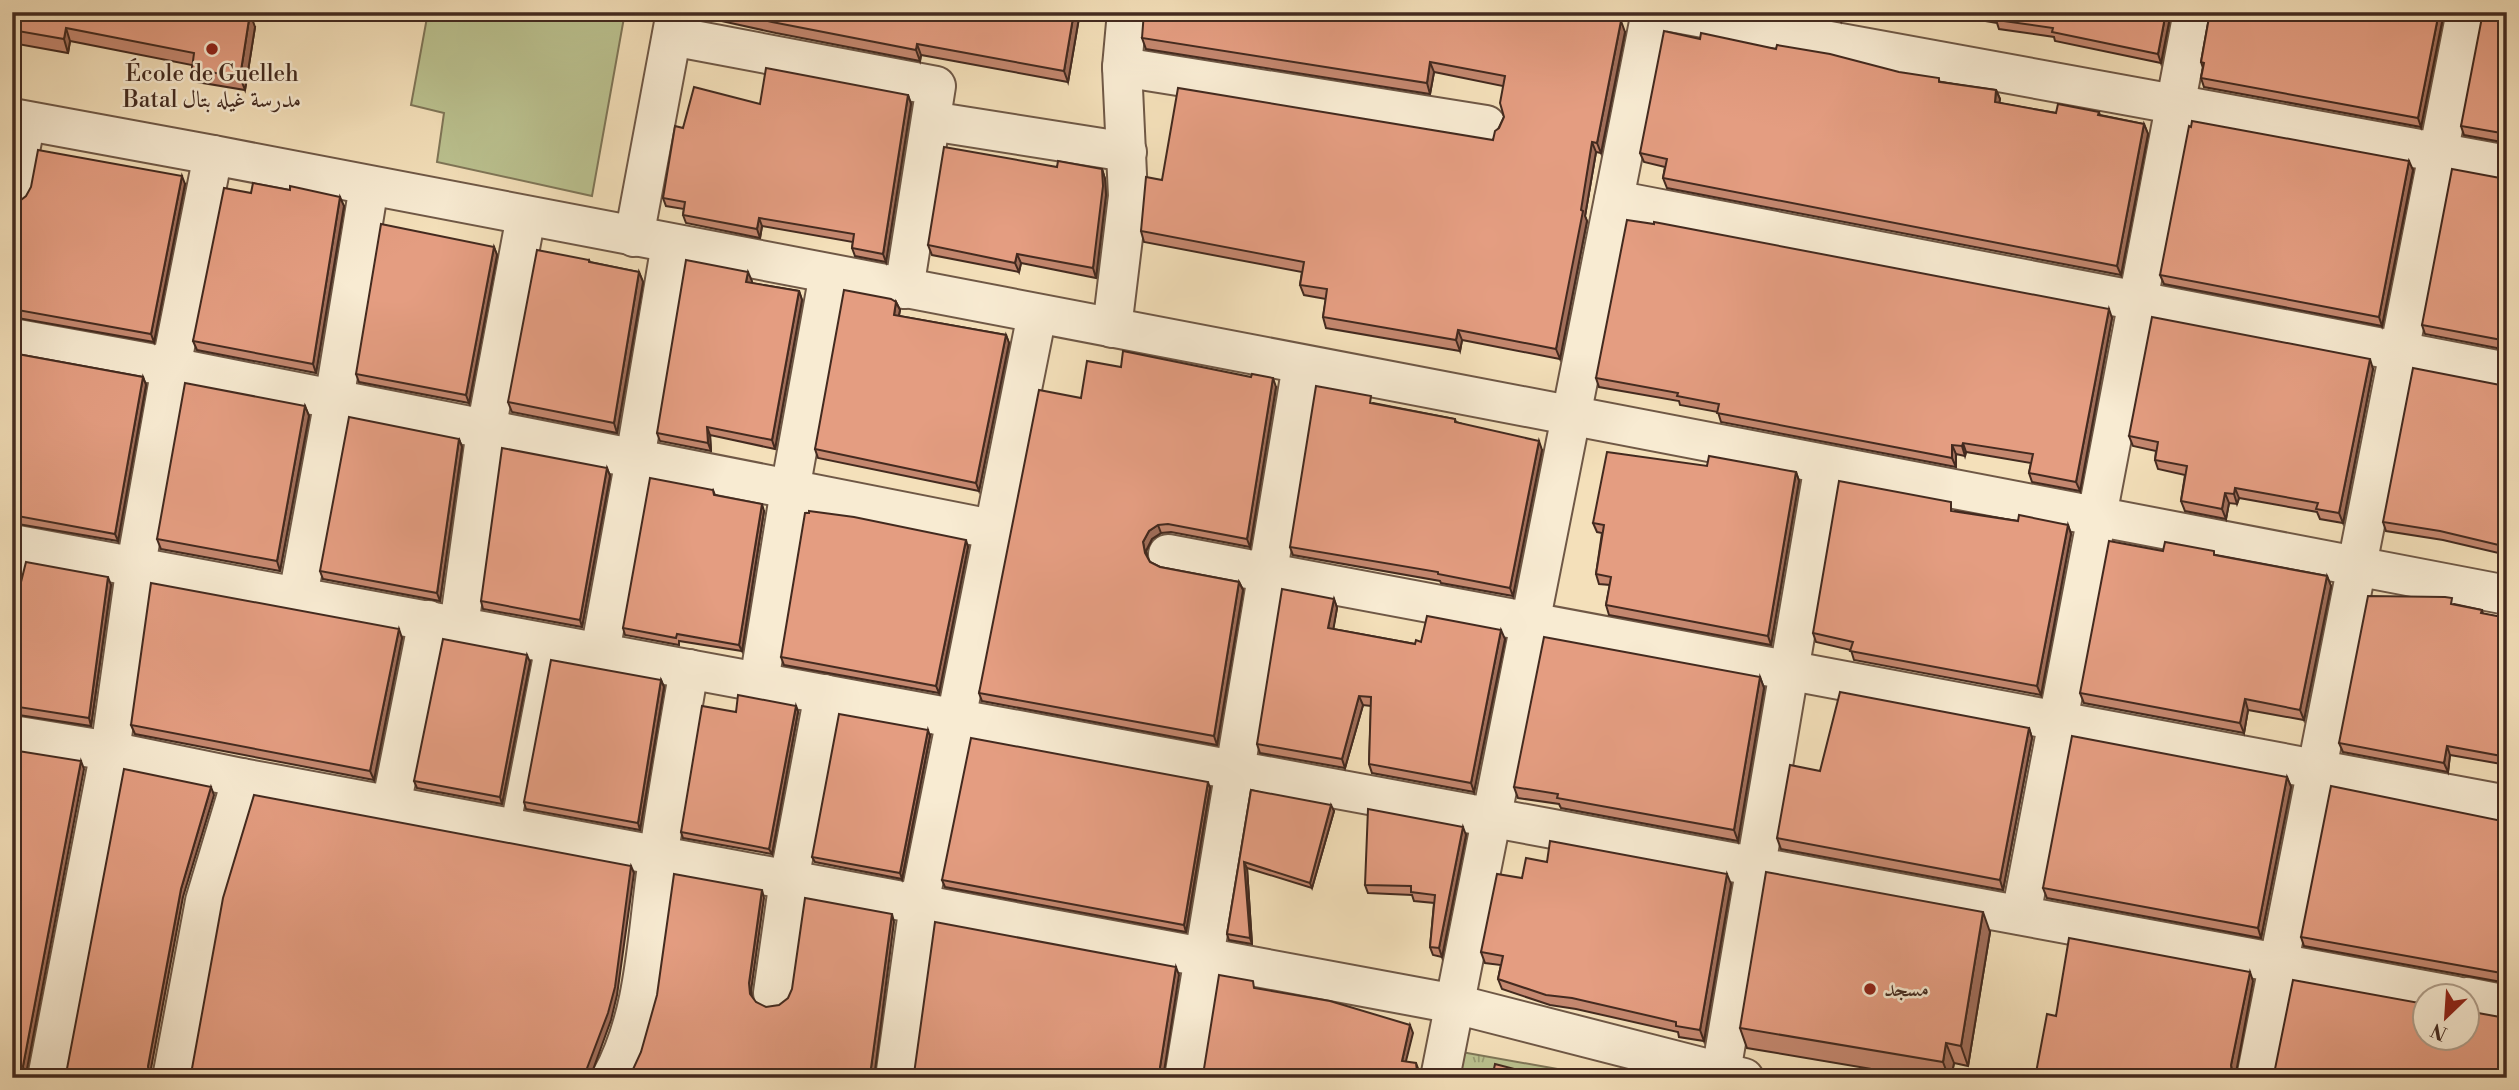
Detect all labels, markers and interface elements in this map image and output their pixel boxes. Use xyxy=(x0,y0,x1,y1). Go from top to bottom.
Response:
marker: École de Guelleh Batal مدرسة غيله بتال xyxy=(204,41,220,57)
place label: École de Guelleh Batal مدرسة غيله بتال xyxy=(122,58,301,114)
place label: مسجد xyxy=(1884,975,1929,1003)
marker: مسجد xyxy=(1862,981,1878,997)
north arrow xyxy=(2410,982,2480,1052)
text: N xyxy=(2427,1017,2451,1046)

